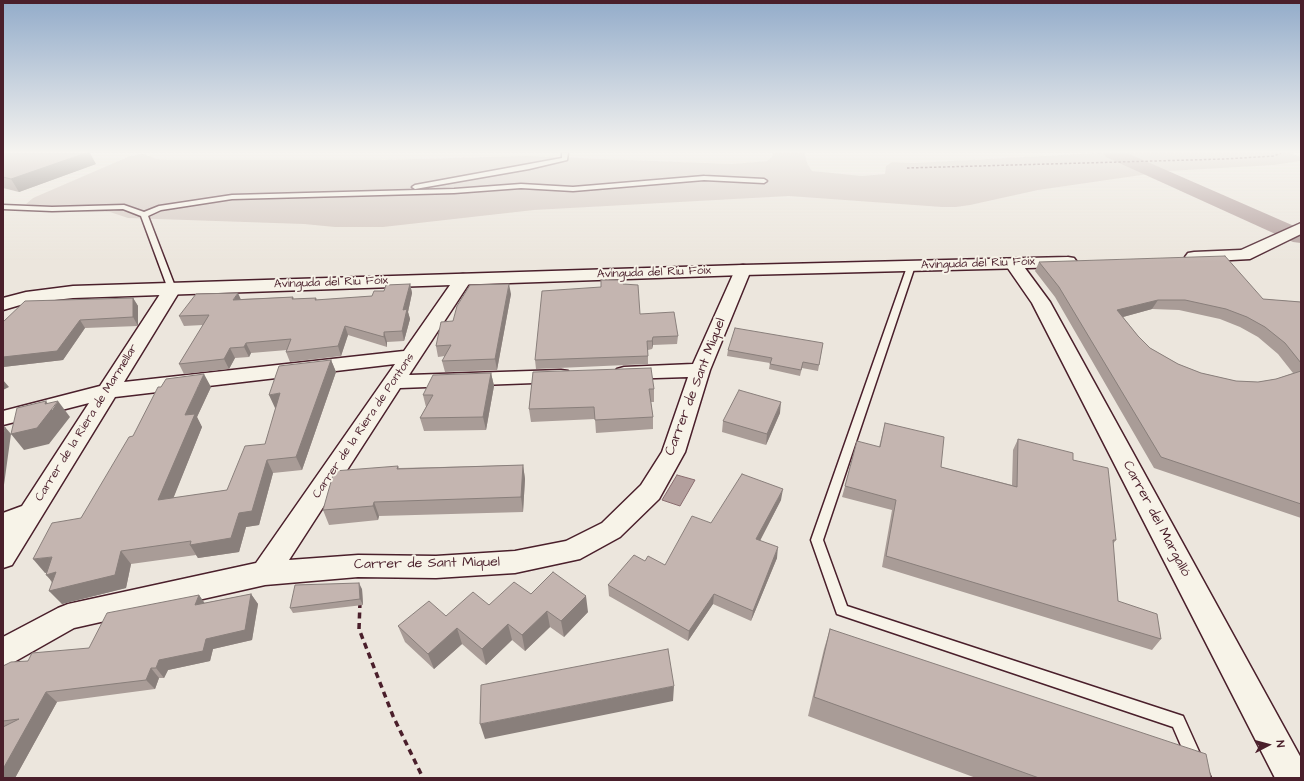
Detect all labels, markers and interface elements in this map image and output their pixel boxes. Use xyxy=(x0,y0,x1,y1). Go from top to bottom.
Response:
street label: Avinguda del Riu Foix xyxy=(921,255,1035,273)
street label: Avinguda del Riu Foix xyxy=(597,264,711,282)
street label: Avinguda del Riu Foix xyxy=(274,274,388,292)
street label: Carrer de Sant Miquel xyxy=(662,316,730,458)
street label: Carrer de la Riera de Marmellar xyxy=(32,342,142,504)
street label: Carrer de la Riera de Pontons xyxy=(310,351,418,501)
street label: Carrer del Margalló xyxy=(1118,458,1194,580)
street label: Carrer de Sant Miquel xyxy=(354,554,500,574)
north arrow xyxy=(1248,725,1288,765)
text: N xyxy=(1273,739,1288,748)

